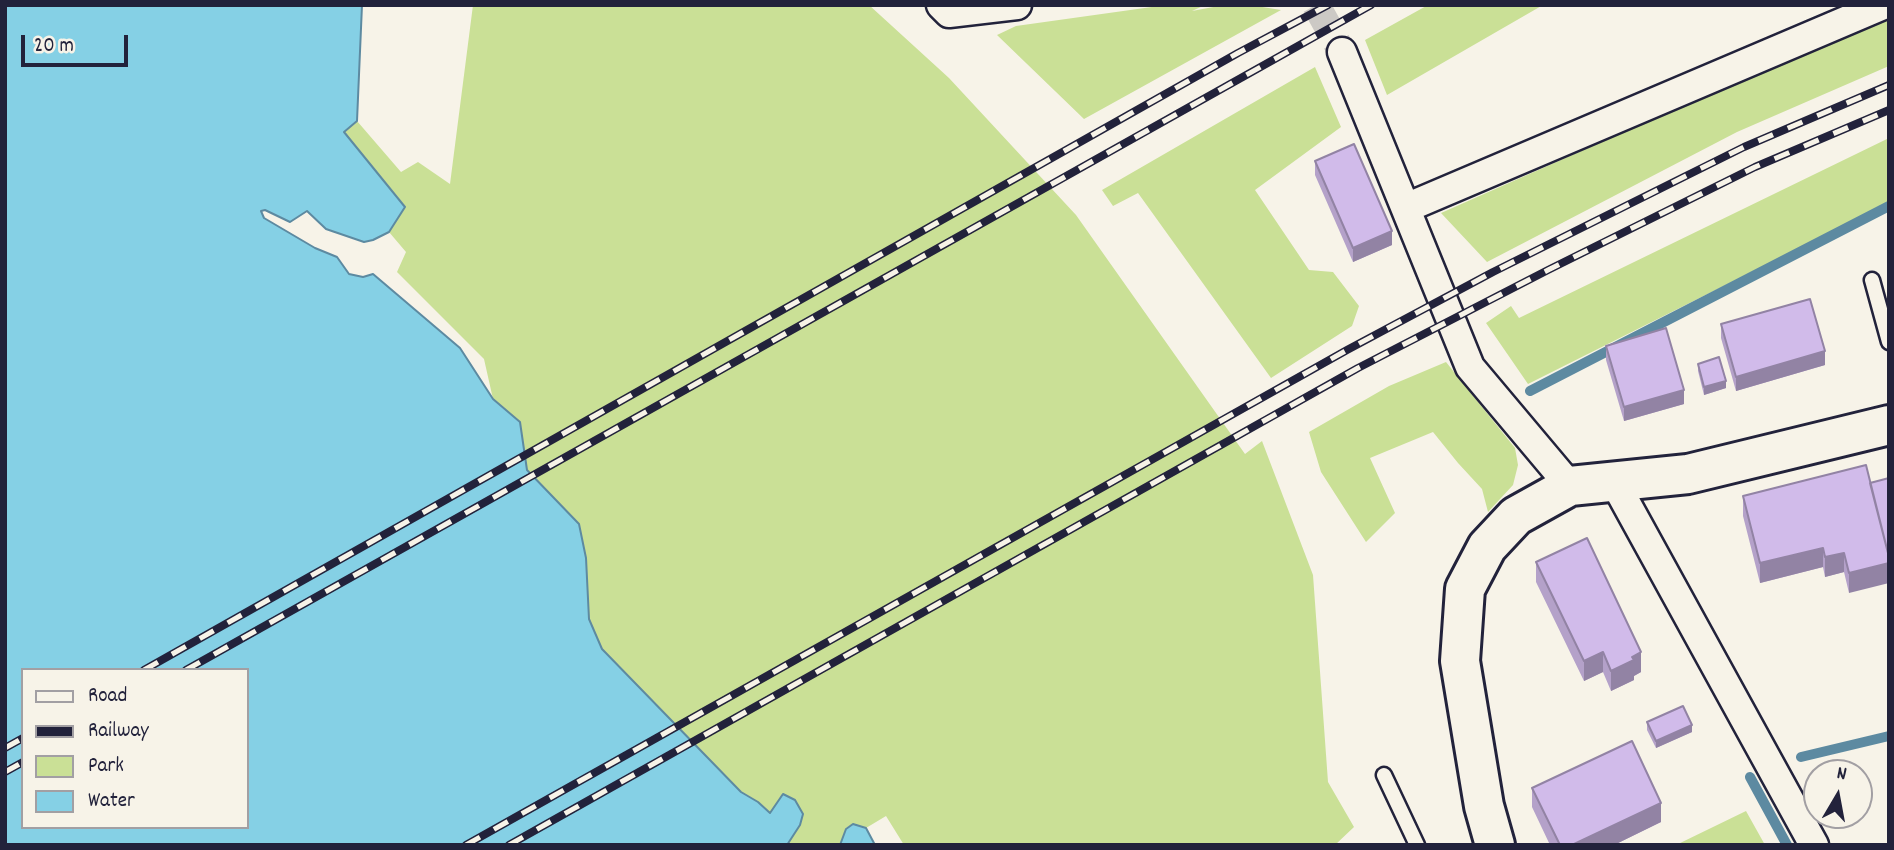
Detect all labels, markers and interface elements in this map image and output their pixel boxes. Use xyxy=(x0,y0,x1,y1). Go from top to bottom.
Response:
scale bar xyxy=(24,21,131,65)
text: 20 m xyxy=(34,32,74,62)
legend xyxy=(21,668,248,829)
text: Road xyxy=(88,682,127,712)
text: Railway xyxy=(88,717,149,747)
text: Park xyxy=(88,752,124,782)
north arrow xyxy=(1803,759,1873,829)
text: N xyxy=(1834,761,1848,789)
text: Water xyxy=(88,787,135,817)

